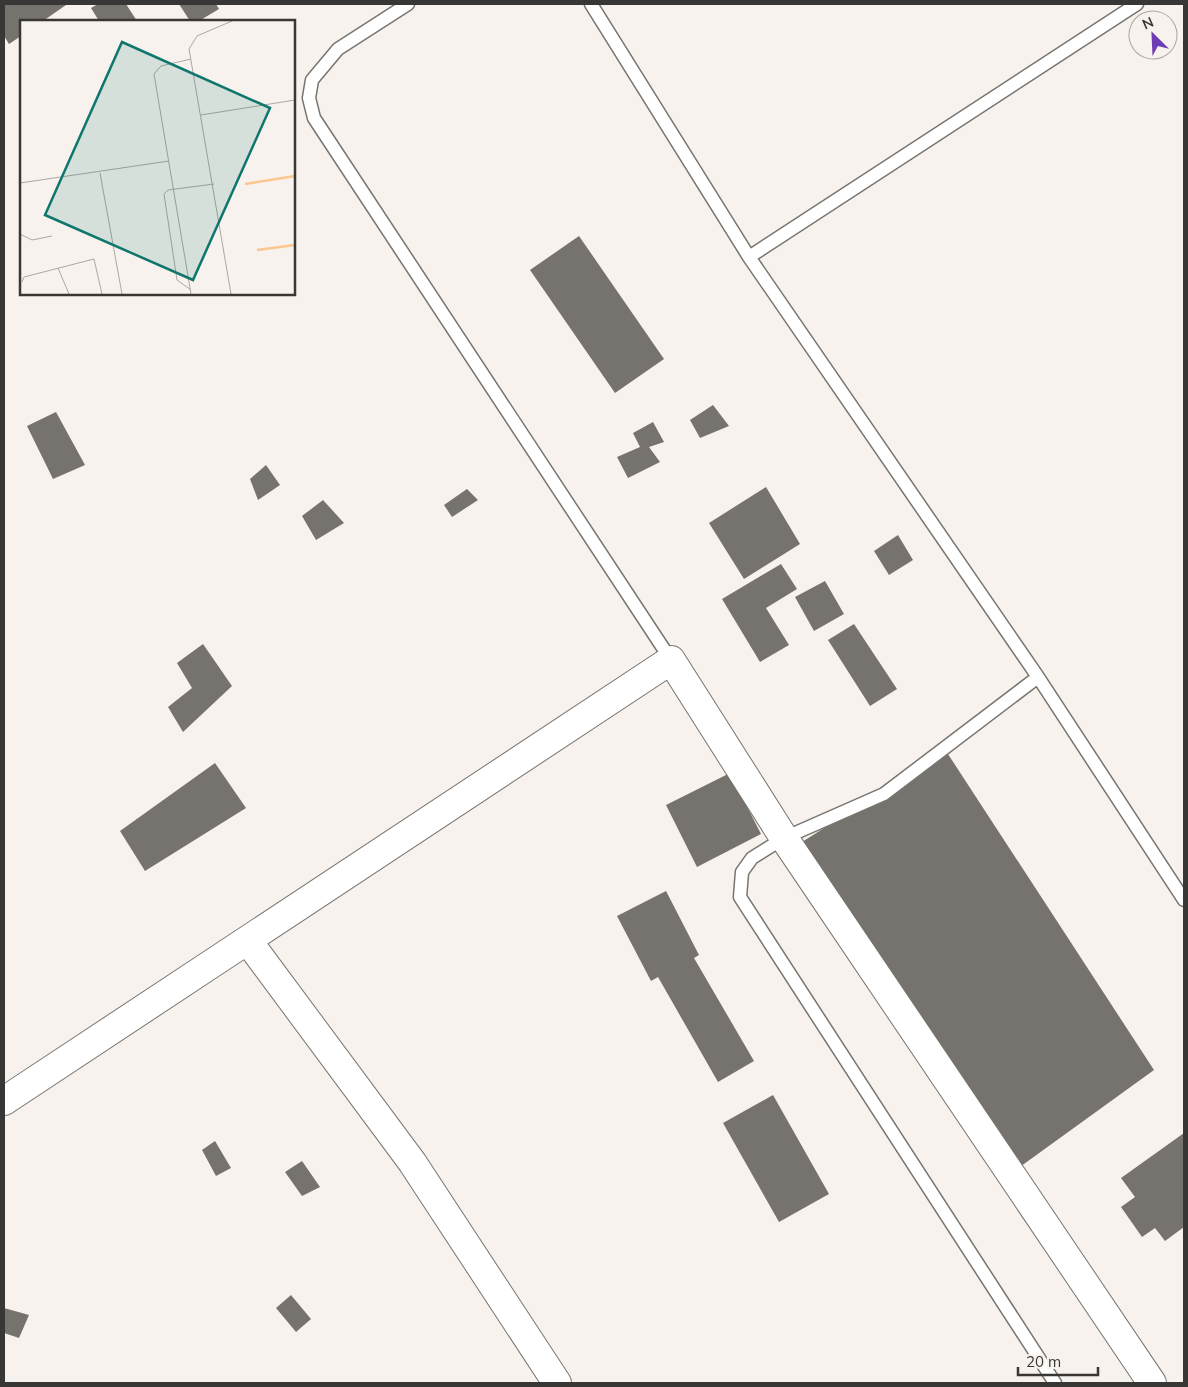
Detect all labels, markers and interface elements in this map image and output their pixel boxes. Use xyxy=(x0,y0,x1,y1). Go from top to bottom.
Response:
north arrow xyxy=(1128,10,1178,60)
text: N xyxy=(1139,13,1156,33)
inset map xyxy=(20,20,295,295)
scale bar xyxy=(1018,1344,1098,1376)
text: 20 m xyxy=(1026,1352,1061,1371)

